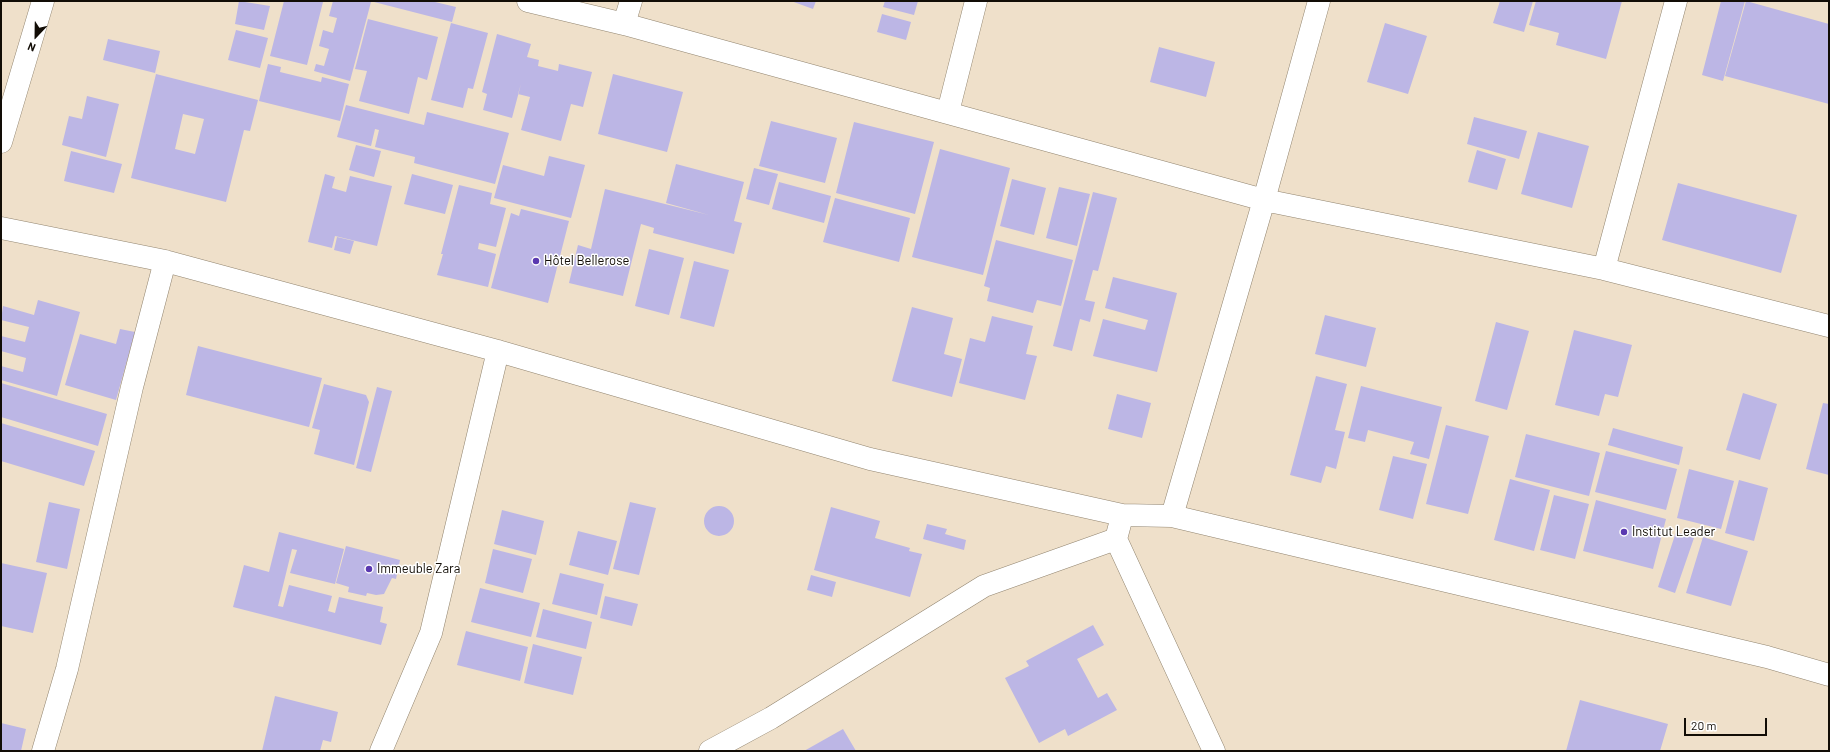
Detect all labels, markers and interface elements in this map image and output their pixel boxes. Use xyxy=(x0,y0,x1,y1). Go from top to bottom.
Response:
north arrow xyxy=(16,16,56,56)
text: N xyxy=(25,40,37,55)
place label: Hôtel Bellerose xyxy=(544,253,629,269)
marker: Hôtel Bellerose xyxy=(531,256,541,266)
place label: Institut Leader xyxy=(1632,524,1715,540)
marker: Institut Leader xyxy=(1619,527,1629,537)
place label: Immeuble Zara xyxy=(377,561,460,577)
marker: Immeuble Zara xyxy=(364,564,374,574)
scale bar xyxy=(1686,710,1769,736)
text: 20 m xyxy=(1691,718,1717,732)

